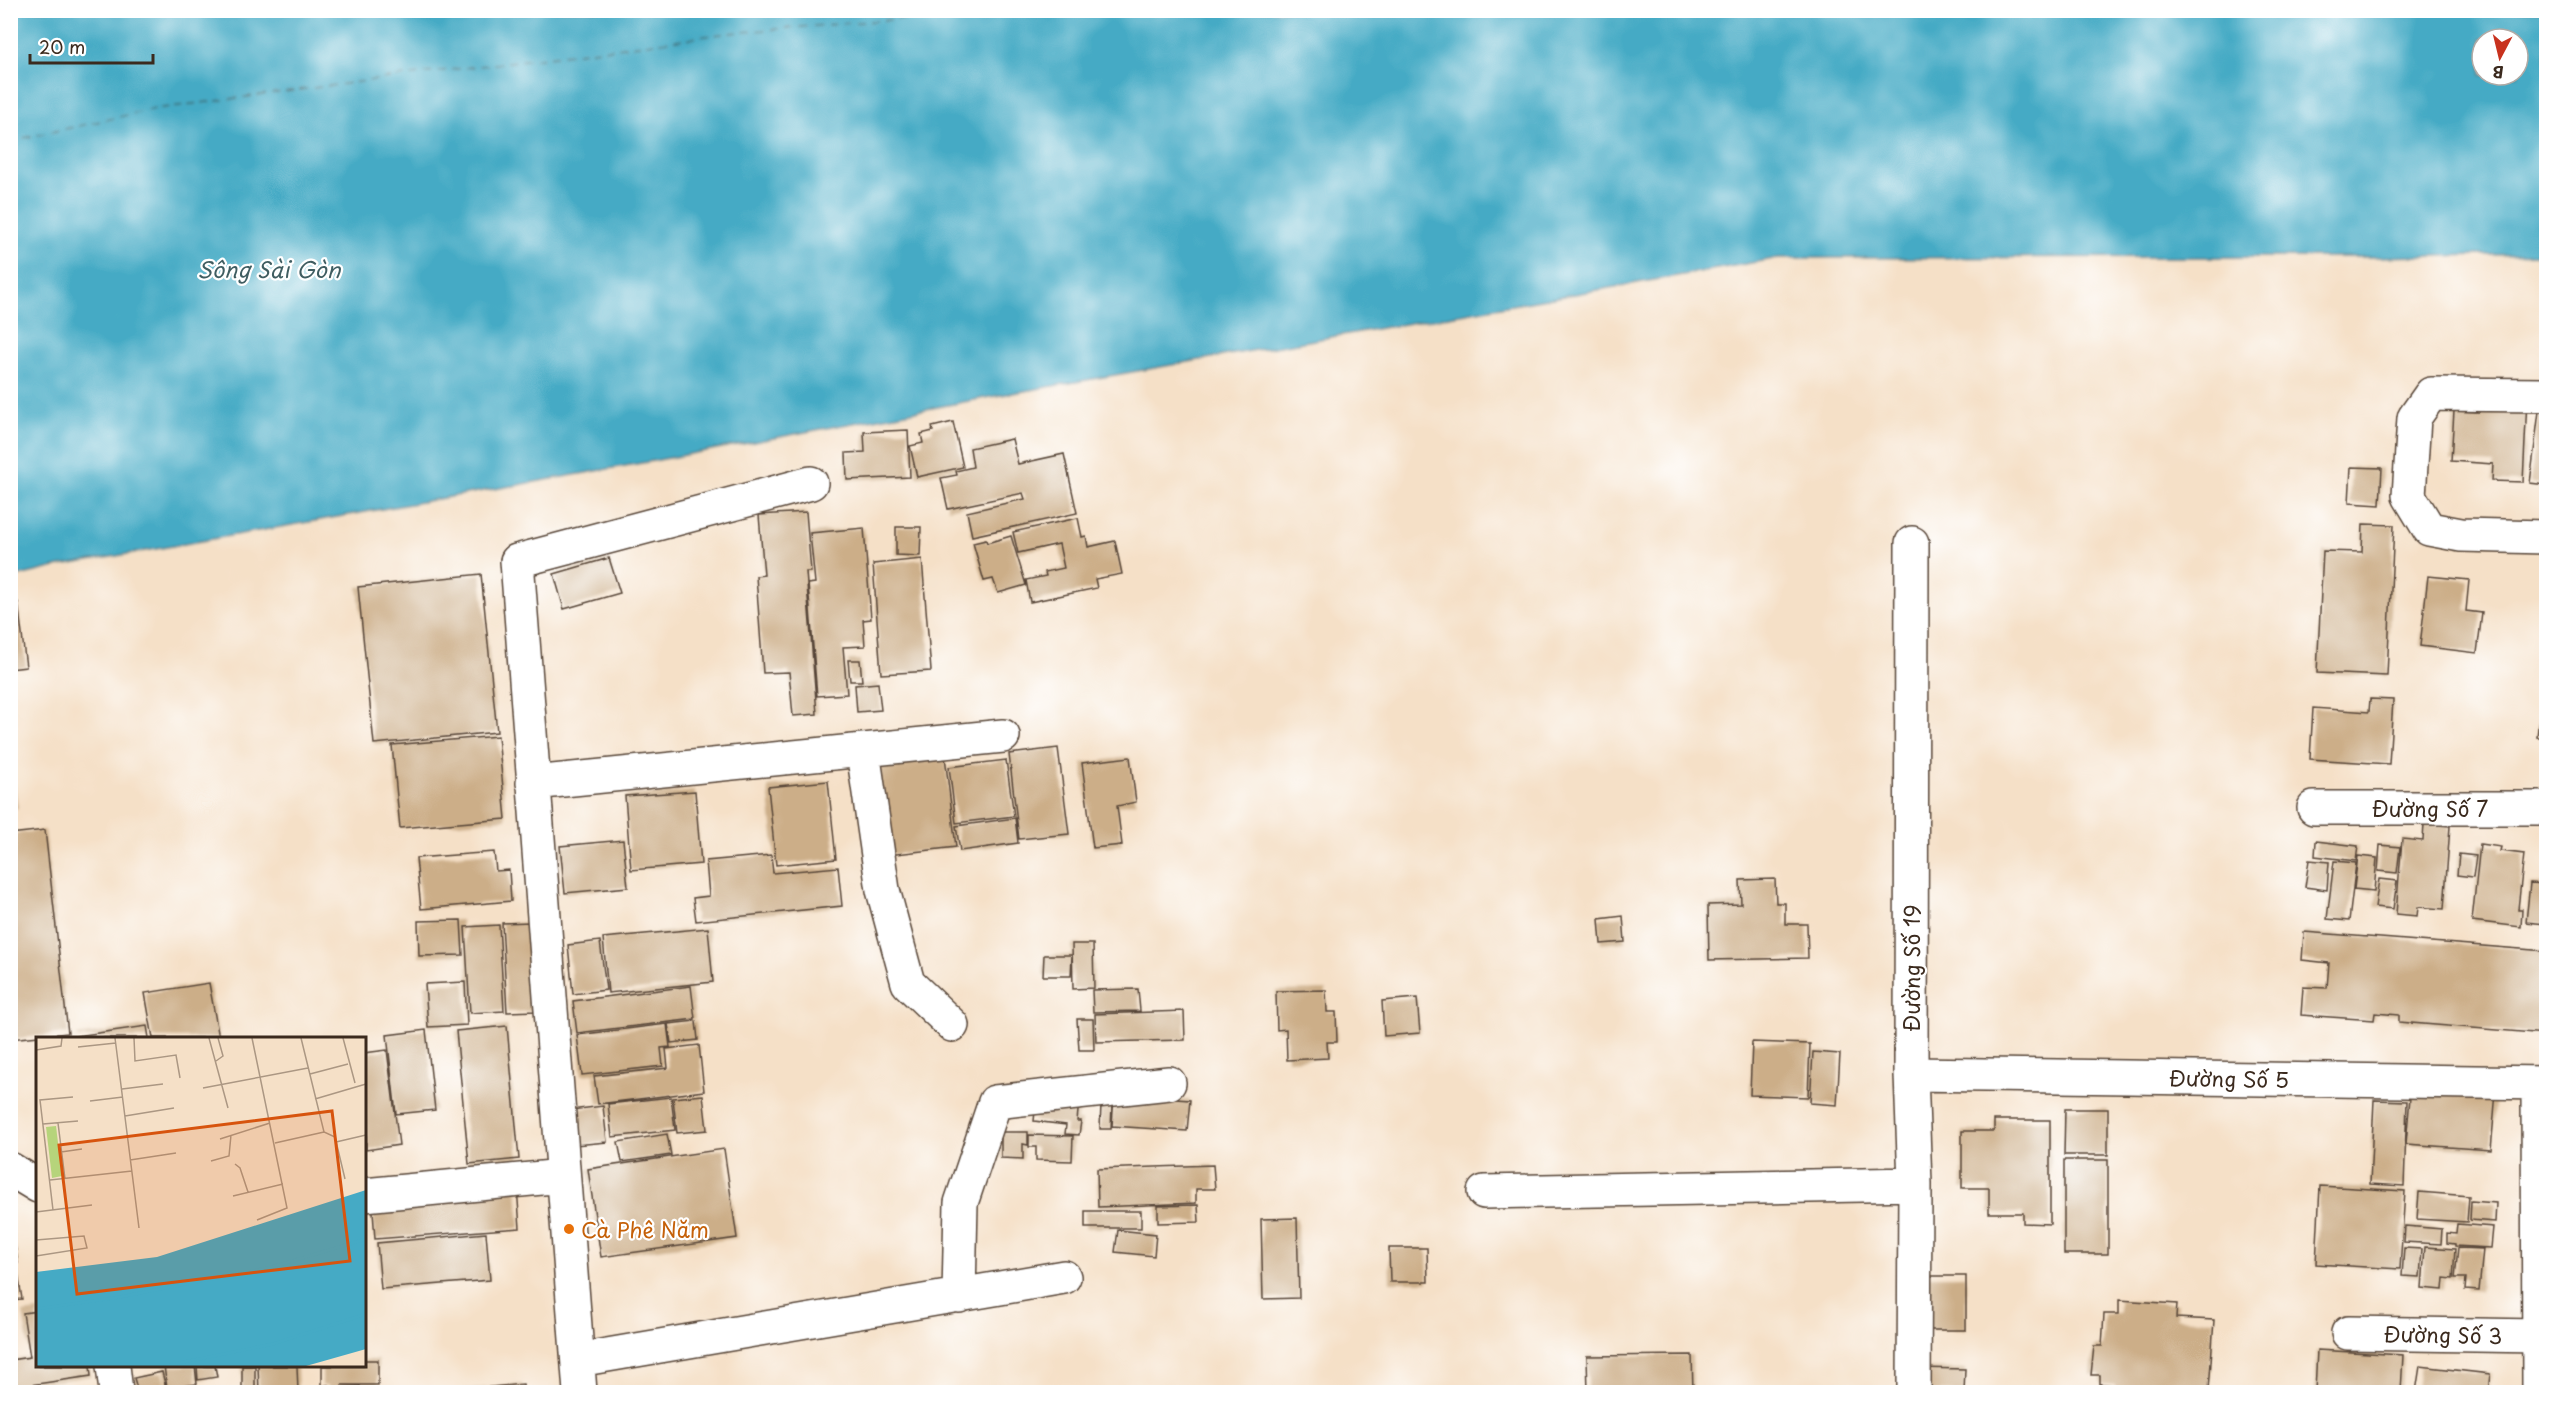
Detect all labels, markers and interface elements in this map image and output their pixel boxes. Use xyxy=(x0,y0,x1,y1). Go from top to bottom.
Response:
scale bar xyxy=(30,27,153,65)
north arrow xyxy=(2470,27,2530,87)
text: 20 m xyxy=(39,33,85,60)
text: B xyxy=(2491,60,2505,85)
water label: Sông Sài Gòn xyxy=(197,252,342,285)
street label: Đường Số 7 xyxy=(2372,792,2488,824)
street label: Đường Số 19 xyxy=(1895,904,1927,1032)
inset map xyxy=(36,1037,366,1367)
street label: Đường Số 5 xyxy=(2169,1061,2289,1095)
place label: Cà Phê Năm xyxy=(581,1213,709,1245)
marker: Cà Phê Năm xyxy=(562,1222,576,1236)
street label: Đường Số 3 xyxy=(2383,1317,2503,1351)

